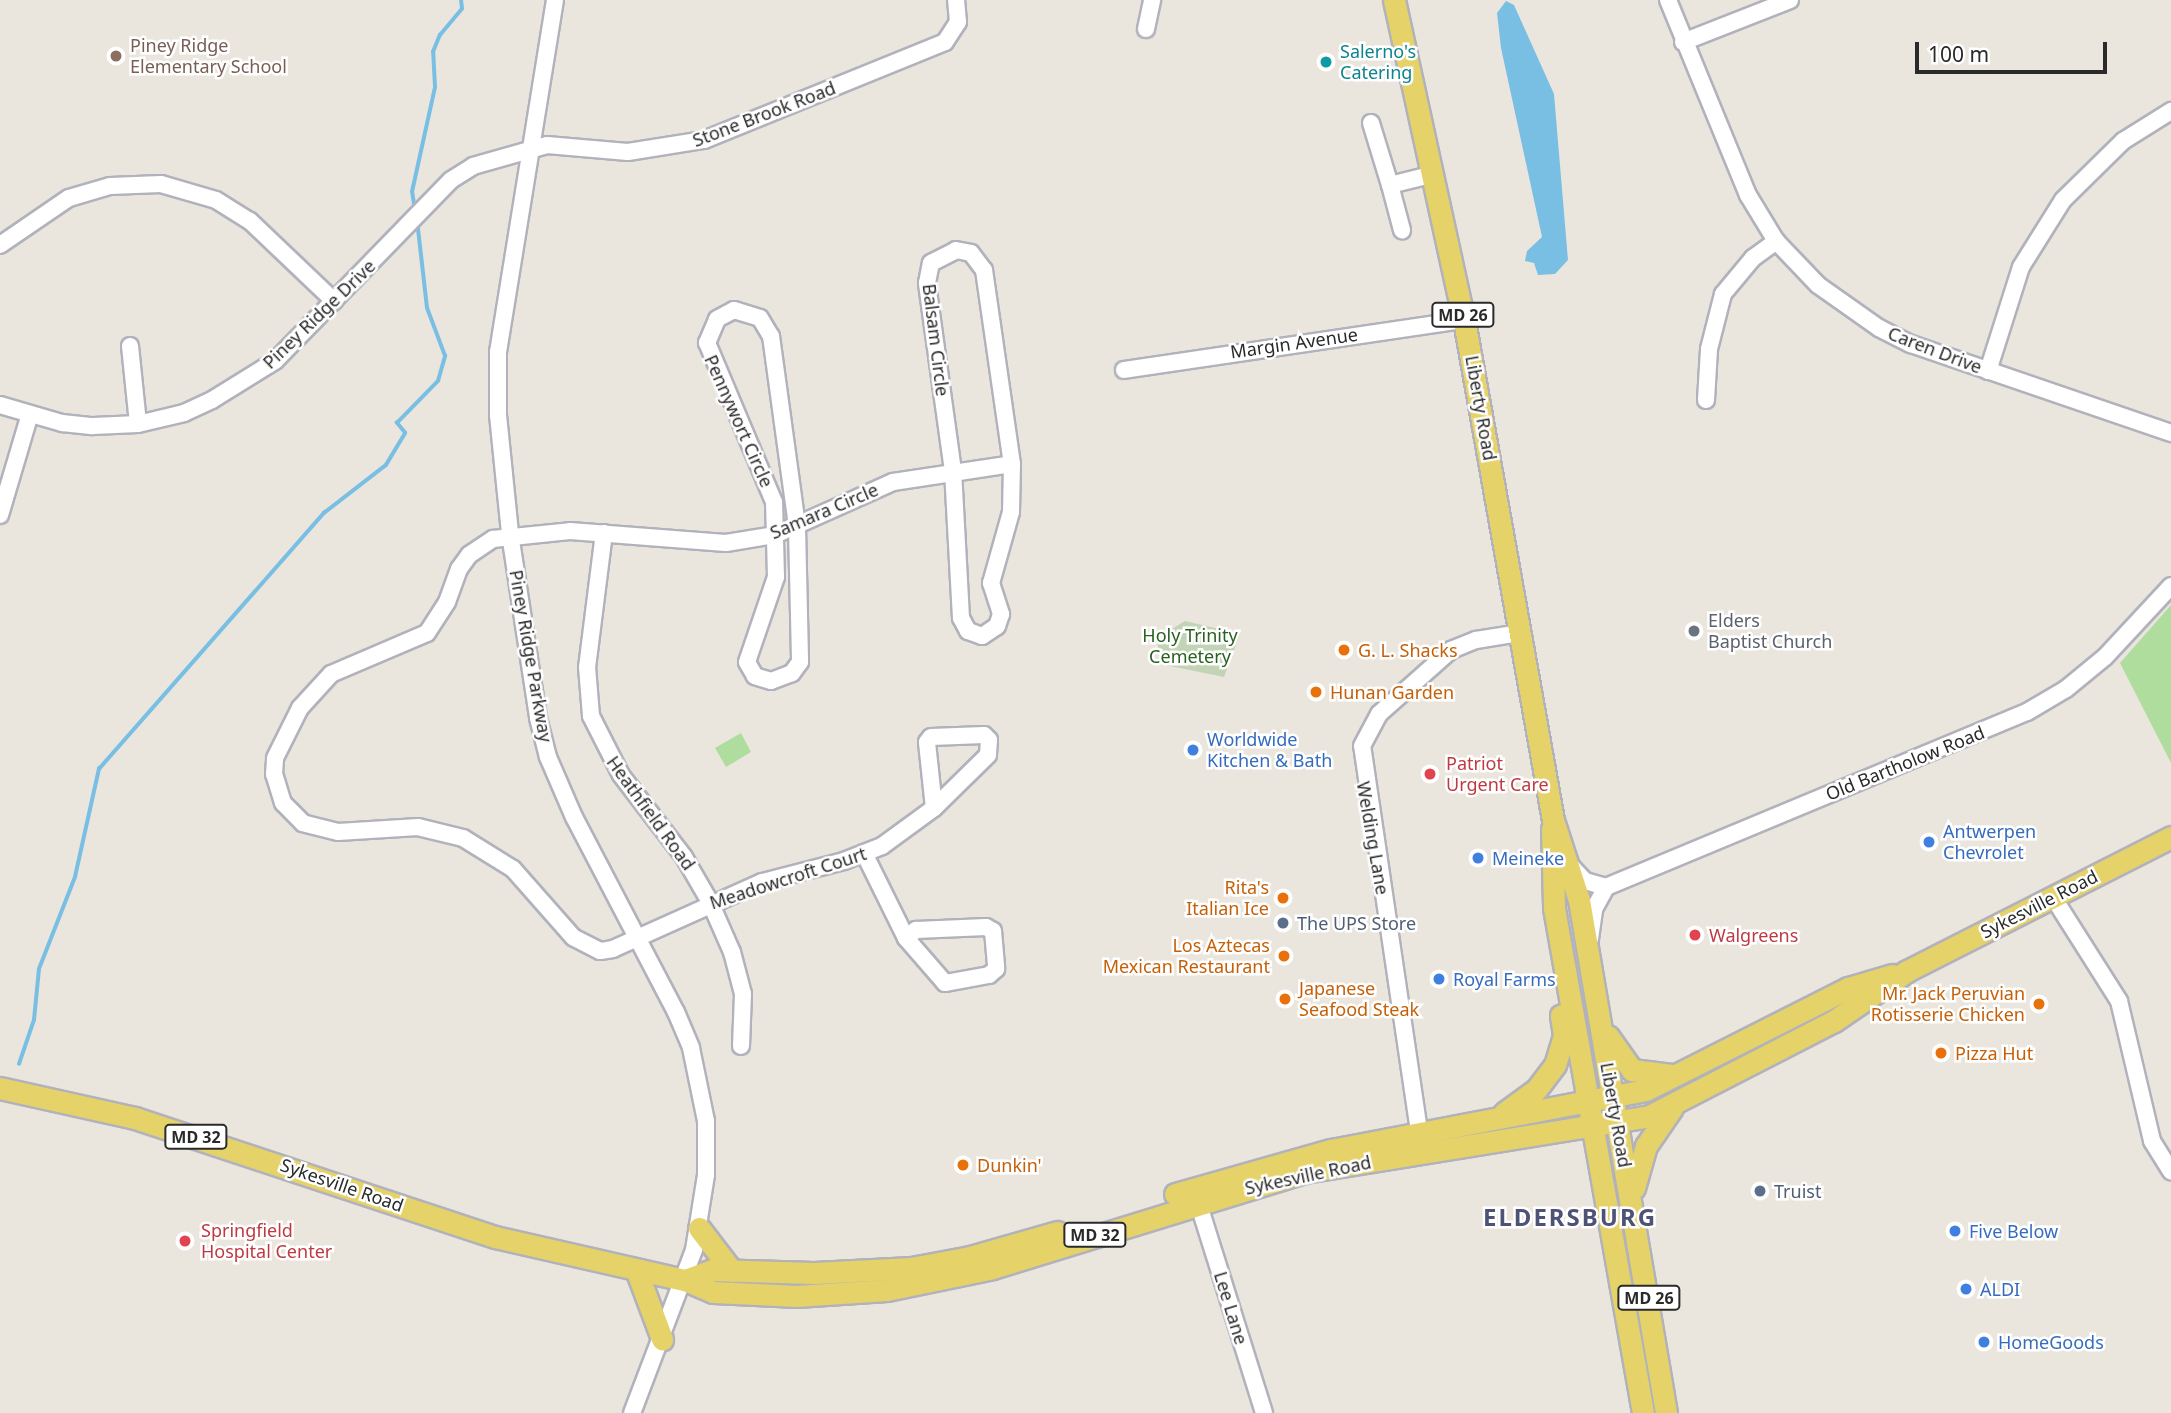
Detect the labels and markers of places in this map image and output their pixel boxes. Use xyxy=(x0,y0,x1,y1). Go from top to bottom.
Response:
place label: Piney Ridge Elementary School xyxy=(130,35,287,78)
place label: Salerno's Catering xyxy=(1340,41,1416,84)
marker: Piney Ridge Elementary School xyxy=(108,48,124,64)
marker: Salerno's Catering xyxy=(1318,54,1334,70)
place label: Elders Baptist Church xyxy=(1708,610,1832,652)
marker: Elders Baptist Church xyxy=(1686,623,1702,639)
place label: G. L. Shacks xyxy=(1358,639,1458,661)
marker: G. L. Shacks xyxy=(1336,642,1352,658)
place label: Hunan Garden xyxy=(1330,681,1454,703)
marker: Hunan Garden xyxy=(1308,684,1324,700)
place label: Worldwide Kitchen & Bath xyxy=(1207,729,1332,772)
marker: Worldwide Kitchen & Bath xyxy=(1185,742,1201,758)
place label: Patriot Urgent Care xyxy=(1446,753,1549,796)
marker: Patriot Urgent Care xyxy=(1420,764,1440,784)
place label: Antwerpen Chevrolet xyxy=(1943,821,2036,864)
marker: Antwerpen Chevrolet xyxy=(1921,834,1937,850)
place label: Meineke xyxy=(1492,847,1564,869)
marker: Meineke xyxy=(1470,850,1486,866)
place label: Rita's Italian Ice xyxy=(1186,877,1269,920)
marker: Rita's Italian Ice xyxy=(1275,890,1291,906)
place label: The UPS Store xyxy=(1297,912,1416,934)
marker: The UPS Store xyxy=(1275,915,1291,931)
place label: Walgreens xyxy=(1709,924,1798,946)
marker: Walgreens xyxy=(1687,927,1703,943)
place label: Los Aztecas Mexican Restaurant xyxy=(1103,935,1270,978)
marker: Los Aztecas Mexican Restaurant xyxy=(1276,948,1292,964)
place label: Royal Farms xyxy=(1453,968,1556,990)
marker: Royal Farms xyxy=(1431,971,1447,987)
place label: Japanese Seafood Steak xyxy=(1299,978,1419,1020)
place label: Mr. Jack Peruvian Rotisserie Chicken xyxy=(1871,983,2025,1026)
marker: Japanese Seafood Steak xyxy=(1277,991,1293,1007)
marker: Mr. Jack Peruvian Rotisserie Chicken xyxy=(2031,996,2047,1012)
place label: Pizza Hut xyxy=(1955,1042,2033,1064)
marker: Pizza Hut xyxy=(1933,1045,1949,1061)
place label: Dunkin' xyxy=(977,1154,1042,1176)
marker: Dunkin' xyxy=(955,1157,971,1173)
place label: Truist xyxy=(1774,1180,1821,1202)
marker: Truist xyxy=(1752,1183,1768,1199)
place label: Springfield Hospital Center xyxy=(201,1220,332,1262)
place label: Five Below xyxy=(1969,1220,2058,1242)
marker: Five Below xyxy=(1947,1223,1963,1239)
marker: Springfield Hospital Center xyxy=(175,1231,195,1251)
place label: ALDI xyxy=(1980,1278,2020,1300)
marker: ALDI xyxy=(1958,1281,1974,1297)
place label: HomeGoods xyxy=(1998,1331,2104,1353)
marker: HomeGoods xyxy=(1976,1334,1992,1350)

